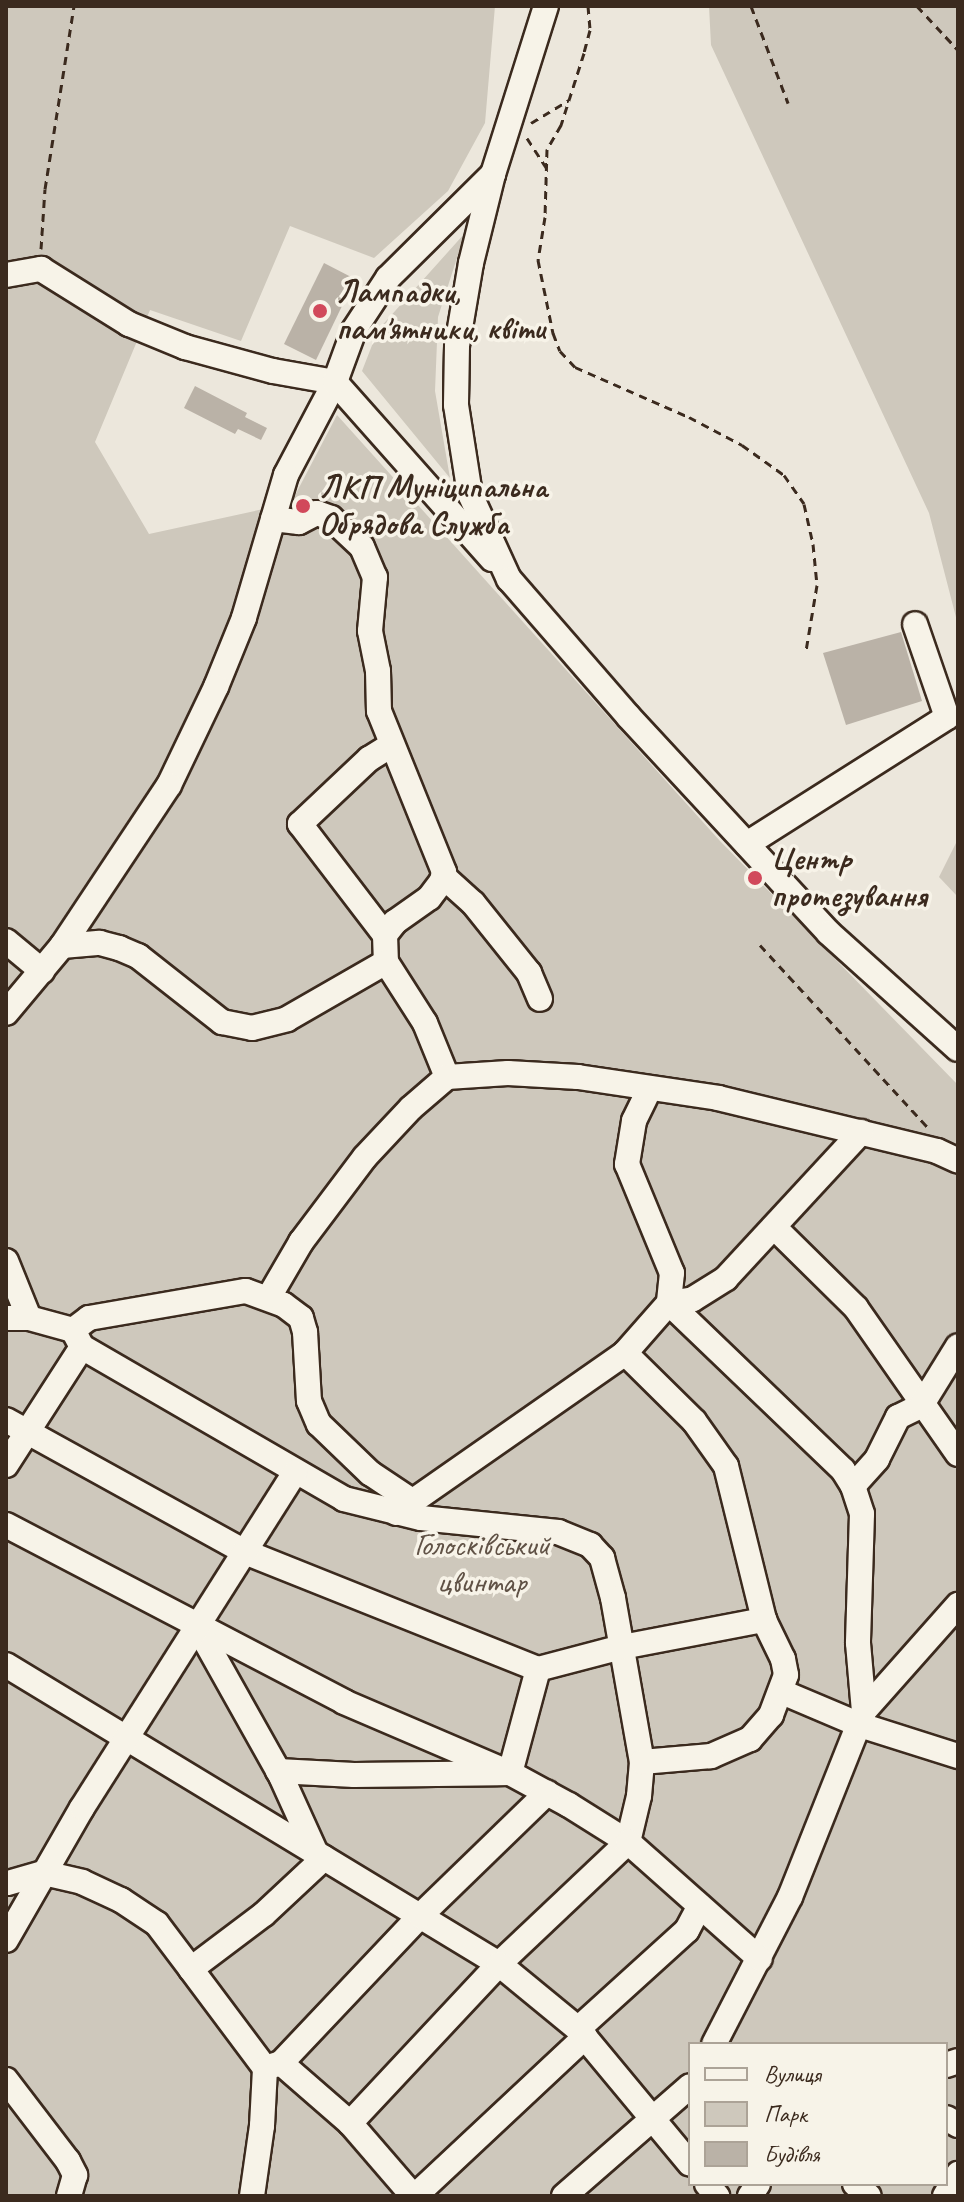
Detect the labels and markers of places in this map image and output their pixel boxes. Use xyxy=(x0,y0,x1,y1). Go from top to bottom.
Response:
place label: Лампадки, пам'ятники, квіти xyxy=(336,274,545,349)
marker: Лампадки, пам'ятники, квіти xyxy=(311,302,329,320)
place label: ЛКП Муніципальна Обрядова Служба xyxy=(319,469,547,544)
marker: ЛКП Муніципальна Обрядова Служба xyxy=(294,497,312,515)
place label: Центр протезування xyxy=(771,841,927,916)
marker: Центр протезування xyxy=(746,869,764,887)

